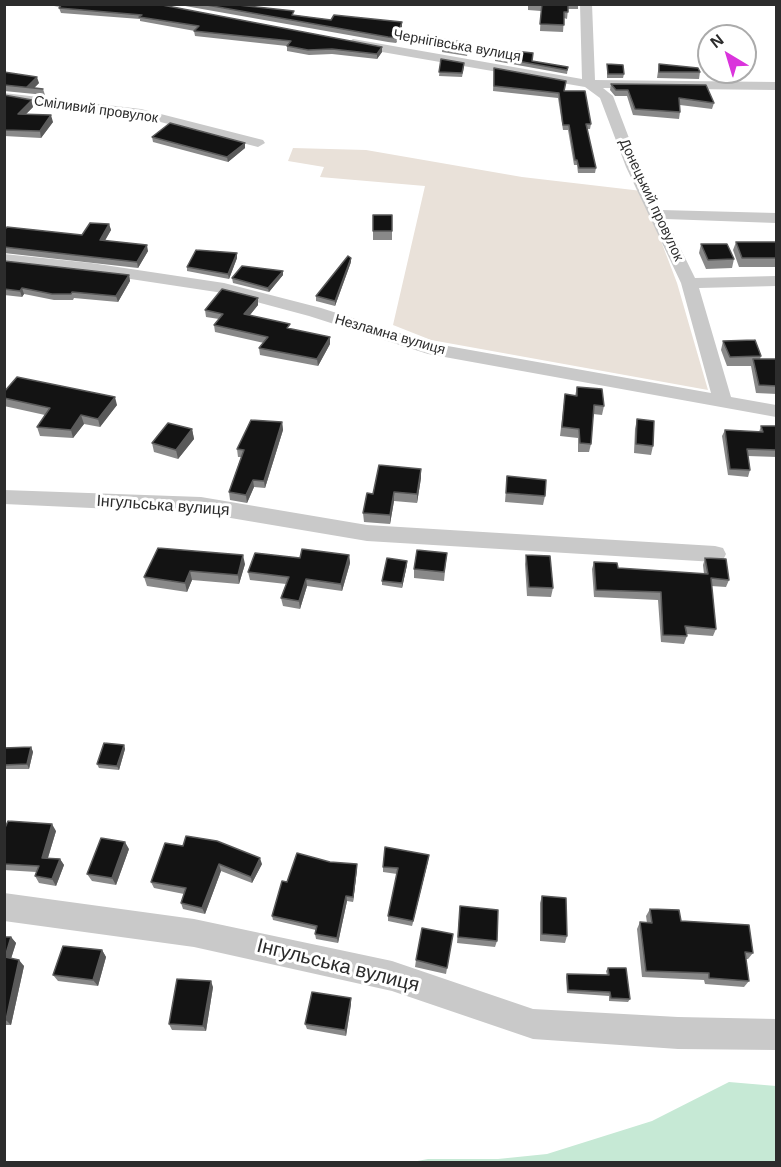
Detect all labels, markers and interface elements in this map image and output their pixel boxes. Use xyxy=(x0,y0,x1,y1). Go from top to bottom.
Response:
north arrow xyxy=(697,24,757,84)
street label: Чернігівська вулиця xyxy=(392,27,522,65)
text: N xyxy=(707,31,727,51)
street label: Сміливий провулок xyxy=(33,93,159,127)
street label: Донецький провулок xyxy=(615,136,687,264)
street label: Незламна вулиця xyxy=(333,311,447,359)
street label: Інгульська вулиця xyxy=(96,492,230,520)
street label: Інгульська вулиця xyxy=(254,934,422,998)

